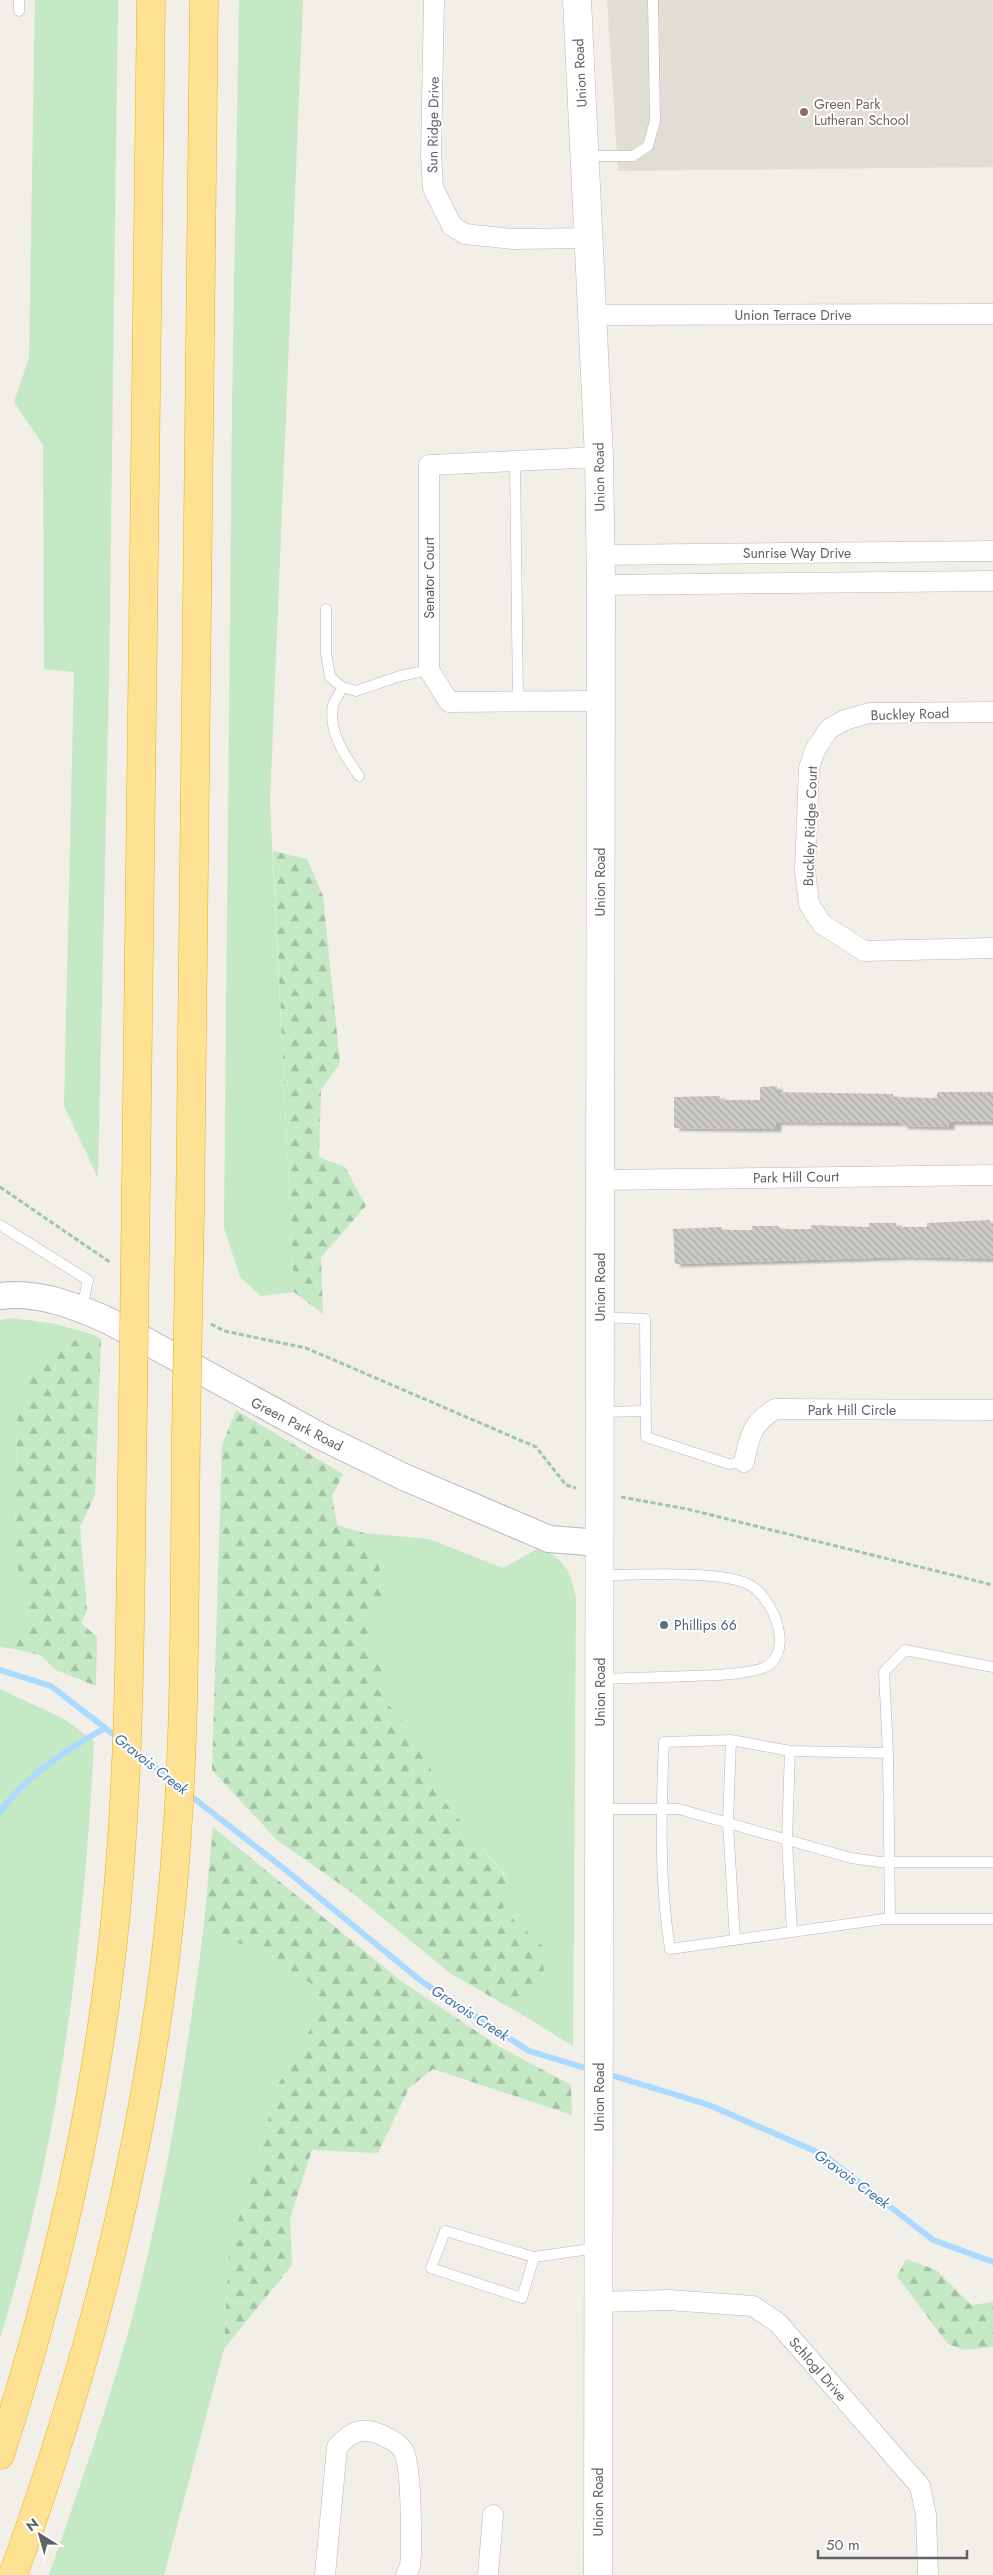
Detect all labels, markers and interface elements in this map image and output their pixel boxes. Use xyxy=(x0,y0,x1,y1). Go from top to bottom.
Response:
street label: Union Road xyxy=(568,38,592,108)
street label: Sun Ridge Drive xyxy=(422,77,444,173)
place label: Green Park Lutheran School xyxy=(814,94,909,130)
marker: Green Park Lutheran School xyxy=(798,106,810,118)
street label: Union Terrace Drive xyxy=(735,305,851,325)
street label: Union Road xyxy=(588,442,610,512)
street label: Senator Court xyxy=(419,537,439,619)
street label: Sunrise Way Drive xyxy=(743,543,851,563)
street label: Buckley Road xyxy=(870,703,950,725)
street label: Buckley Ridge Court xyxy=(798,765,822,886)
street label: Union Road xyxy=(590,847,610,917)
street label: Park Hill Court xyxy=(753,1166,840,1188)
street label: Union Road xyxy=(590,1252,610,1322)
street label: Green Park Road xyxy=(248,1392,346,1456)
street label: Park Hill Circle xyxy=(808,1400,896,1420)
place label: Phillips 66 xyxy=(674,1615,737,1635)
marker: Phillips 66 xyxy=(658,1619,670,1631)
street label: Union Road xyxy=(590,1657,610,1727)
water label: Gravois Creek xyxy=(109,1728,193,1800)
water label: Gravois Creek xyxy=(427,1980,514,2047)
street label: Union Road xyxy=(589,2062,609,2132)
water label: Gravois Creek xyxy=(810,2144,895,2214)
street label: Schlogl Drive xyxy=(785,2333,851,2405)
street label: Union Road xyxy=(588,2467,608,2537)
north arrow xyxy=(15,2510,65,2560)
text: N xyxy=(22,2513,43,2536)
scale bar xyxy=(818,2528,967,2560)
text: 50 m xyxy=(826,2534,860,2556)

